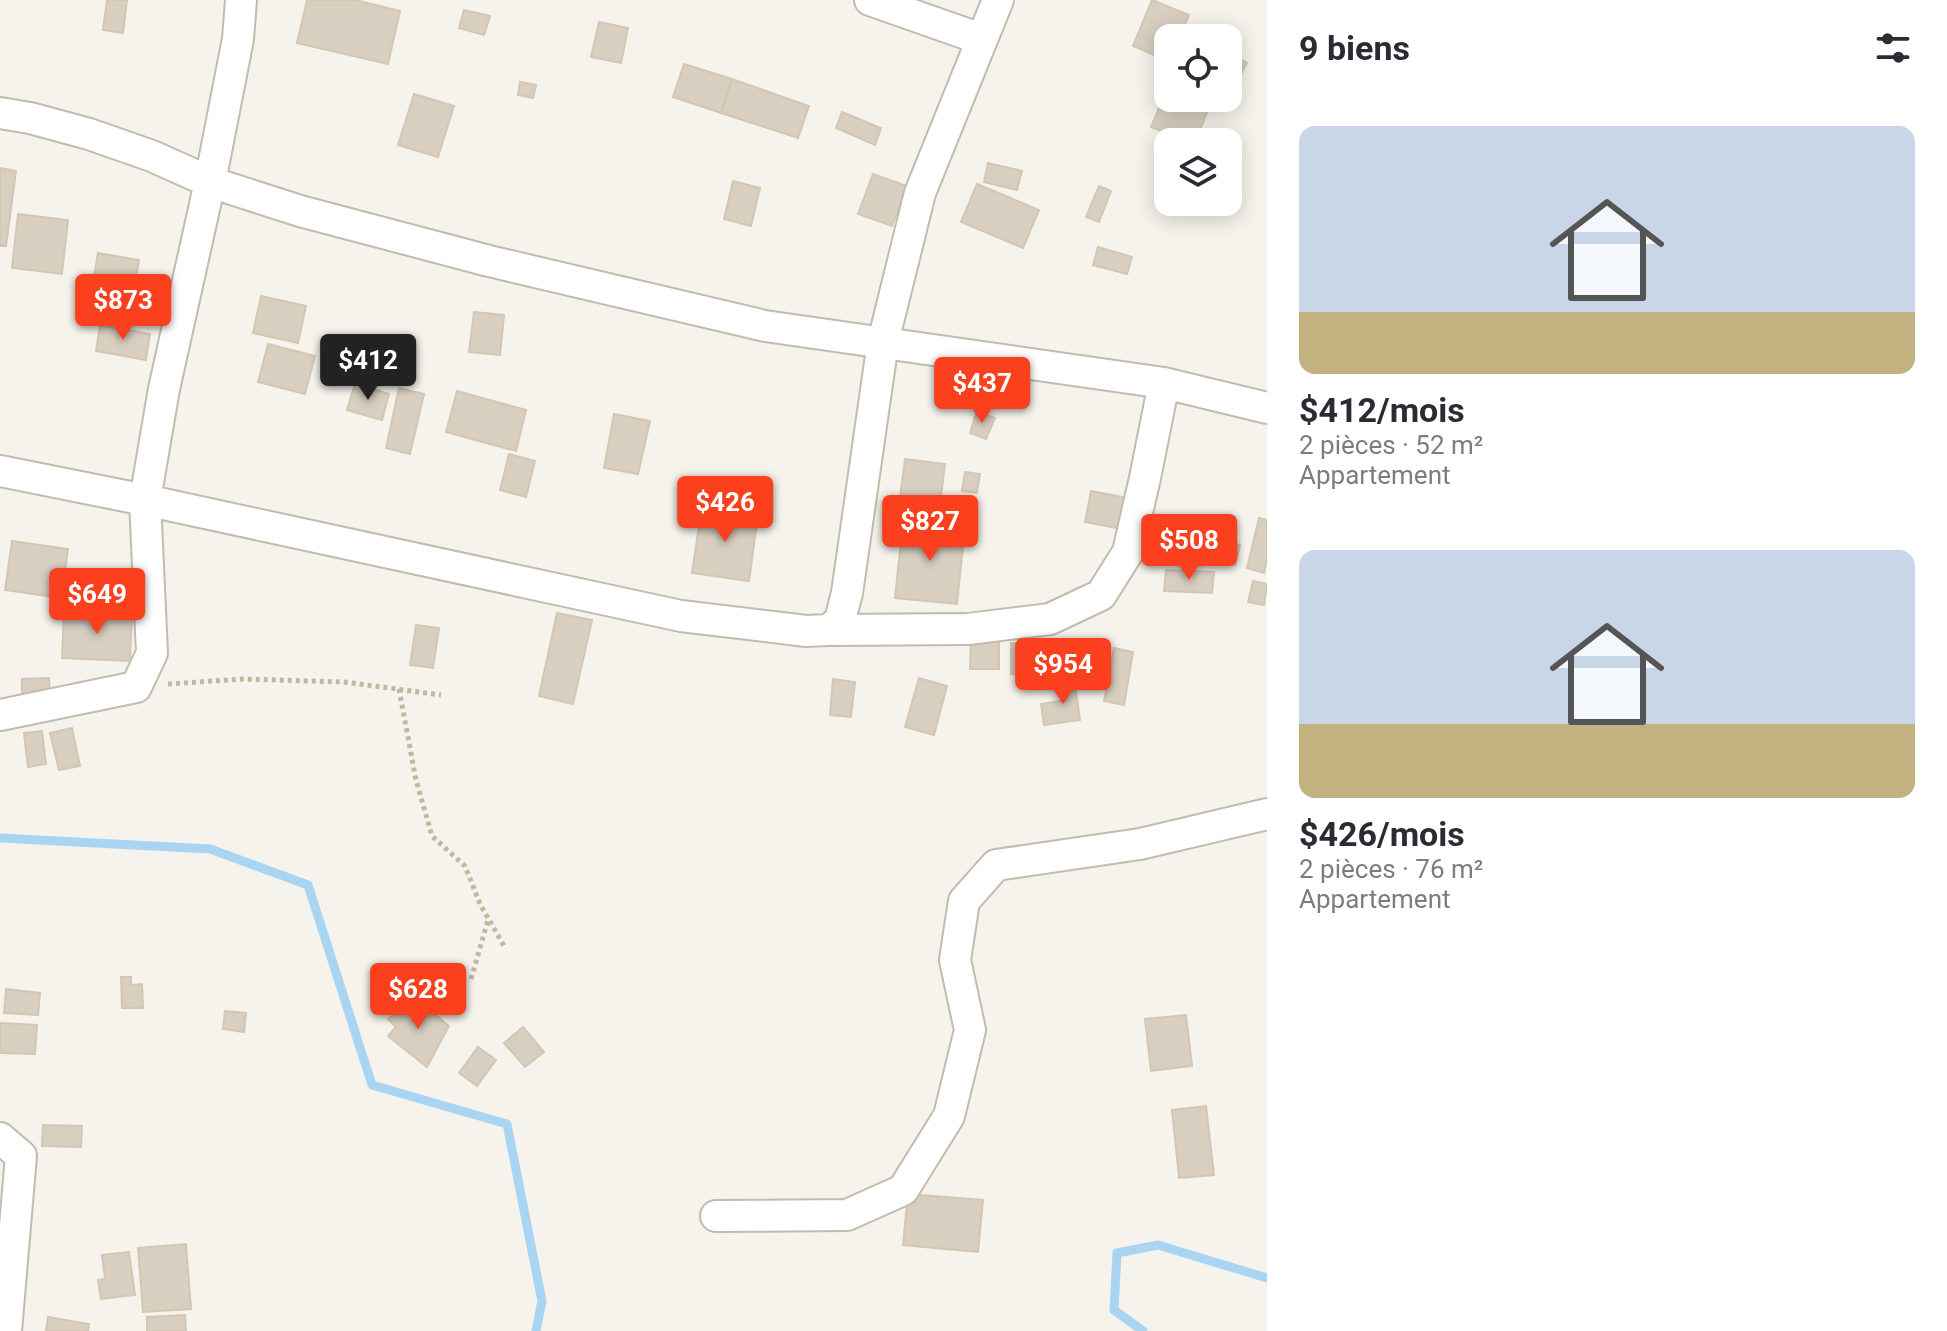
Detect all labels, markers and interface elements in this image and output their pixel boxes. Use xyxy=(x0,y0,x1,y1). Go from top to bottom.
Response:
map controls xyxy=(1154,24,1242,216)
button: locate xyxy=(1154,24,1242,112)
icon: filters xyxy=(1871,26,1915,70)
text: 9 biens xyxy=(1299,28,1410,68)
button: layers xyxy=(1154,128,1242,216)
icon: home xyxy=(1535,178,1679,322)
pin: $873 xyxy=(76,274,170,342)
text: $873 xyxy=(93,285,153,315)
pin: $412 xyxy=(321,334,415,402)
text: $412 xyxy=(338,345,398,375)
pin: $437 xyxy=(935,357,1029,425)
text: $437 xyxy=(952,368,1012,398)
text: $412/mois xyxy=(1299,390,1465,430)
text: 2 pièces · 52 m² xyxy=(1299,430,1483,460)
text: Appartement xyxy=(1299,460,1451,490)
pin: $426 xyxy=(678,476,772,544)
text: $426 xyxy=(695,487,755,517)
pin: $827 xyxy=(883,495,977,563)
text: $827 xyxy=(900,506,960,536)
pin: $508 xyxy=(1142,514,1236,582)
text: $508 xyxy=(1159,525,1219,555)
pin: $649 xyxy=(50,568,144,636)
text: $649 xyxy=(67,579,127,609)
icon: home xyxy=(1535,602,1679,746)
pin: $954 xyxy=(1016,638,1110,706)
text: $954 xyxy=(1033,649,1093,679)
text: $426/mois xyxy=(1299,814,1465,854)
text: 2 pièces · 76 m² xyxy=(1299,854,1483,884)
text: Appartement xyxy=(1299,884,1451,914)
pin: $628 xyxy=(371,963,465,1031)
text: $628 xyxy=(388,974,448,1004)

